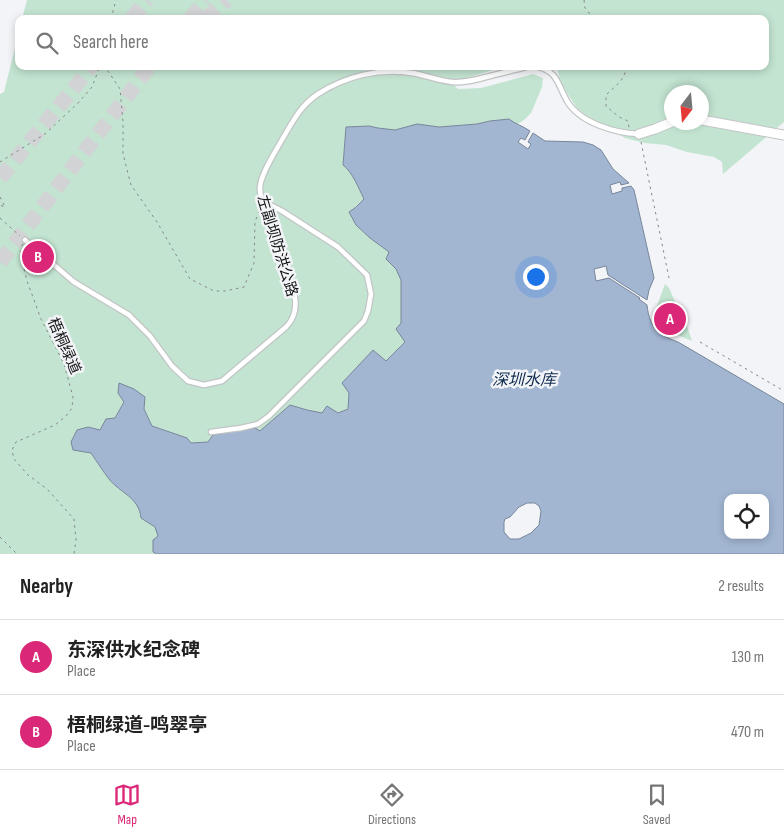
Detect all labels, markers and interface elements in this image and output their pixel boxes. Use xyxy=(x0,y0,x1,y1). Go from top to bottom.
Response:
search box xyxy=(15,15,769,70)
icon: search xyxy=(33,29,61,57)
text: Search here xyxy=(73,31,149,54)
north arrow xyxy=(664,85,709,130)
street label: 左副坝防洪公路 xyxy=(253,193,301,299)
pin: B xyxy=(22,238,54,276)
your location xyxy=(523,264,549,290)
pin: A xyxy=(654,300,686,338)
street label: 梧桐绿道 xyxy=(43,315,85,377)
water label: 深圳水库 xyxy=(492,371,559,390)
map controls xyxy=(724,494,769,539)
button: locate xyxy=(724,494,769,539)
text: Nearby xyxy=(20,574,73,599)
text: 2 results xyxy=(718,577,764,596)
text: 东深供水纪念碑 xyxy=(67,639,200,662)
text: A xyxy=(32,648,40,667)
text: 130 m xyxy=(732,648,764,667)
text: Place xyxy=(67,662,96,681)
text: 梧桐绿道-鸣翠亭 xyxy=(67,714,207,737)
text: B xyxy=(32,723,40,742)
text: 470 m xyxy=(731,723,764,742)
text: Place xyxy=(67,737,96,756)
tab: Map xyxy=(113,781,141,828)
tab: Directions xyxy=(368,781,416,828)
tab: Saved xyxy=(643,781,671,828)

